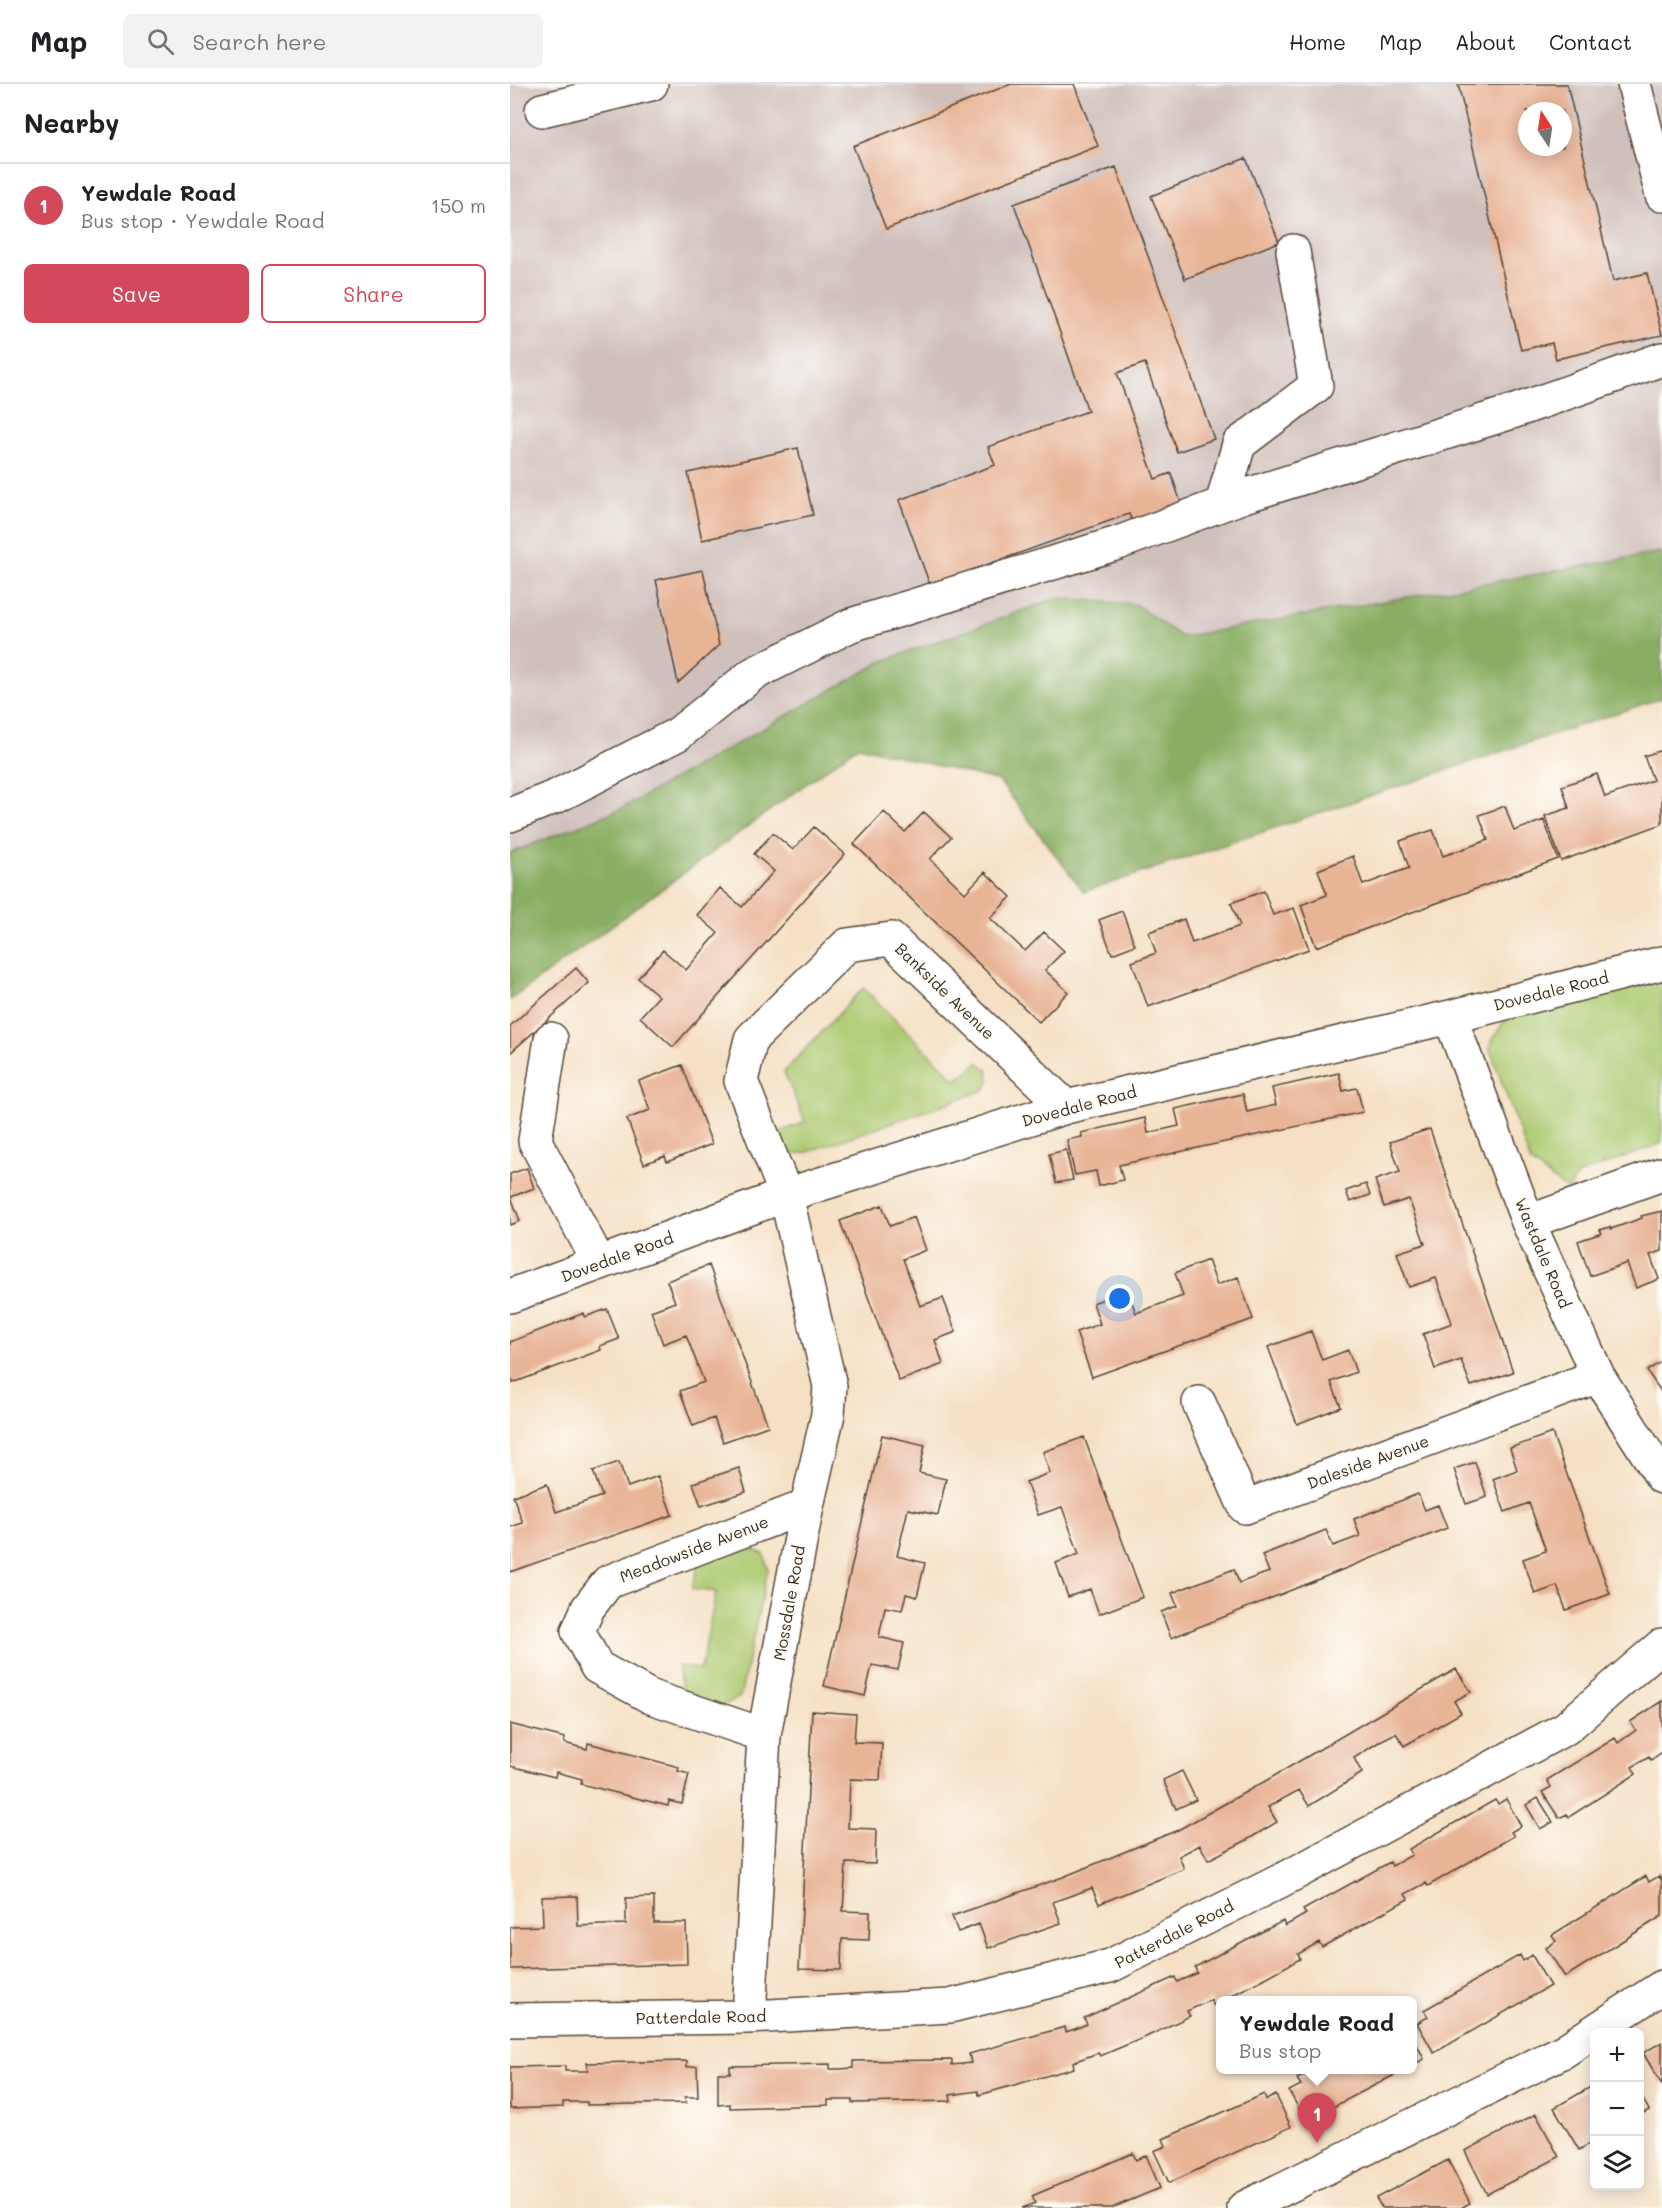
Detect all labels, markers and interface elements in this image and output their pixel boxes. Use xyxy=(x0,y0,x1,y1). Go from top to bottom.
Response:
search box xyxy=(123,14,543,68)
text: Map xyxy=(30,23,87,59)
icon: search xyxy=(144,25,177,58)
text: Search here xyxy=(192,27,326,56)
text: Home xyxy=(1289,28,1346,55)
text: Map xyxy=(1379,28,1422,55)
text: About xyxy=(1455,28,1516,55)
text: Contact xyxy=(1549,28,1632,55)
north arrow xyxy=(1518,102,1572,156)
text: Nearby xyxy=(24,106,119,140)
text: Yewdale Road xyxy=(81,178,236,207)
text: 1 xyxy=(39,192,48,218)
text: 150 m xyxy=(431,192,486,218)
text: Bus stop · Yewdale Road xyxy=(81,207,324,233)
button: Save xyxy=(24,264,249,323)
button: Share xyxy=(261,264,486,323)
street label: Bankside Avenue xyxy=(891,938,1000,1044)
street label: Dovedale Road xyxy=(1491,966,1611,1015)
street label: Dovedale Road xyxy=(1019,1080,1139,1131)
street label: Wastdale Road xyxy=(1511,1194,1576,1311)
street label: Dovedale Road xyxy=(558,1227,676,1287)
your location xyxy=(1105,1284,1134,1313)
street label: Daleside Avenue xyxy=(1304,1430,1432,1493)
street label: Meadowside Avenue xyxy=(616,1510,771,1587)
street label: Mossdale Road xyxy=(768,1544,809,1662)
street label: Patterdale Road xyxy=(1111,1895,1237,1973)
popup xyxy=(1216,1996,1417,2074)
street label: Patterdale Road xyxy=(635,2005,767,2028)
text: Yewdale Road xyxy=(1239,2008,1394,2037)
map controls xyxy=(1590,2028,1644,2190)
button: + xyxy=(1590,2028,1644,2082)
text: Bus stop xyxy=(1239,2037,1321,2063)
button: − xyxy=(1590,2082,1644,2136)
pin: 1 xyxy=(1298,2094,1336,2143)
button: layers xyxy=(1590,2136,1644,2190)

